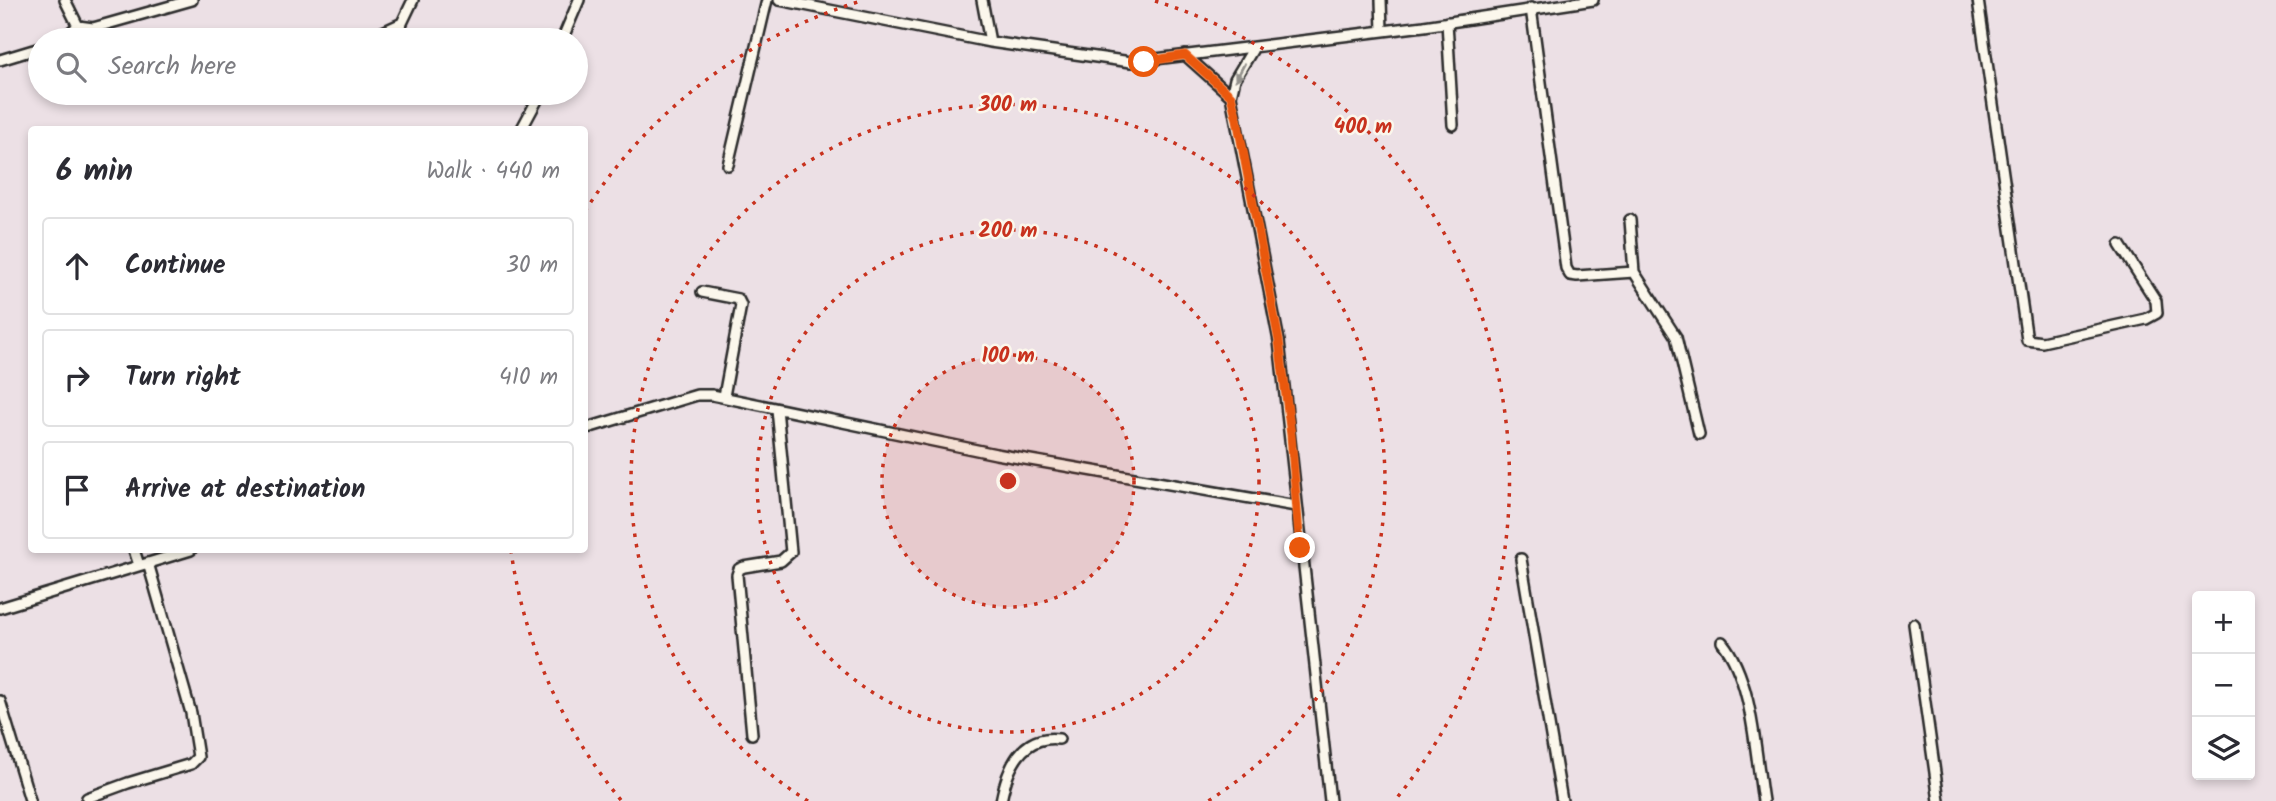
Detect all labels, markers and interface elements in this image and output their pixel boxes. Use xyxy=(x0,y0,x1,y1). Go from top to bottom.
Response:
search box xyxy=(28,28,588,105)
text: Search here xyxy=(108,46,236,88)
route start xyxy=(1128,46,1159,77)
icon: search xyxy=(52,48,90,86)
one-way arrow xyxy=(1234,62,1246,81)
text: 300 m xyxy=(978,89,1037,122)
text: 400 m xyxy=(1334,111,1392,144)
text: 6 min xyxy=(56,148,133,196)
text: Walk · 440 m xyxy=(427,154,560,190)
text: 200 m xyxy=(978,215,1038,248)
text: Continue xyxy=(125,245,226,287)
icon: ahead xyxy=(58,247,96,285)
text: 30 m xyxy=(506,248,558,284)
text: 100 m xyxy=(981,340,1035,373)
text: Turn right xyxy=(125,357,241,399)
icon: right xyxy=(58,359,96,397)
text: 410 m xyxy=(499,360,558,396)
text: Arrive at destination xyxy=(125,469,365,511)
centre of rings xyxy=(996,469,1020,493)
icon: arrive xyxy=(58,471,96,509)
route end xyxy=(1284,532,1315,563)
map controls xyxy=(2192,591,2255,780)
button: + xyxy=(2192,591,2255,654)
button: − xyxy=(2192,654,2255,717)
button: layers xyxy=(2192,717,2255,780)

